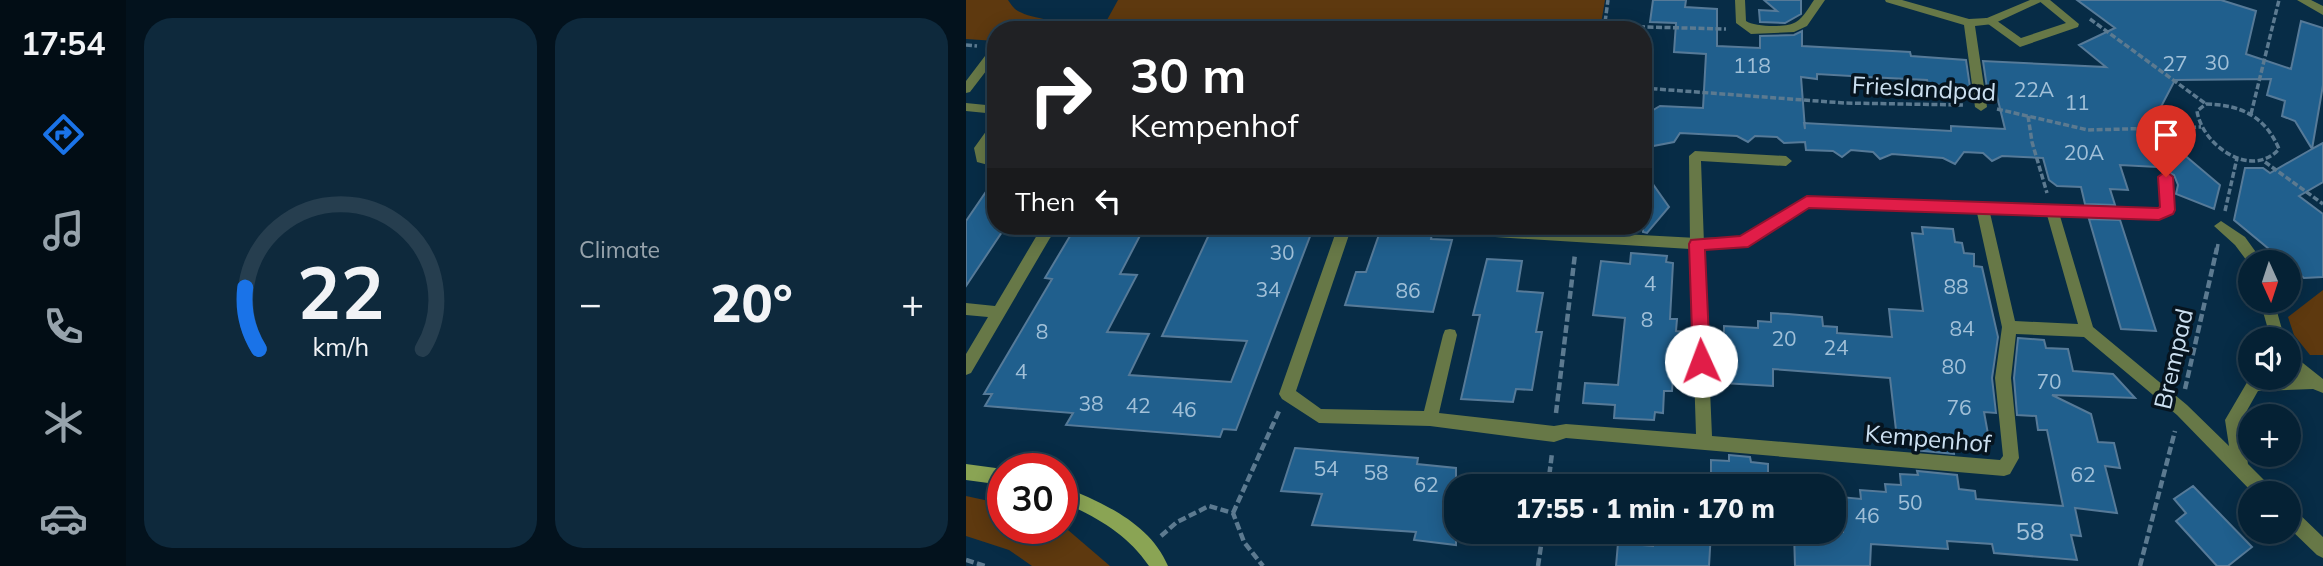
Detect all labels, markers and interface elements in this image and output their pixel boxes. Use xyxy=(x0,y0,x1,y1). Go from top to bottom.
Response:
text: 17:54 xyxy=(21,23,105,63)
text: 30 m xyxy=(1130,44,1246,105)
icon: right xyxy=(1015,49,1106,140)
house number: 30 xyxy=(2204,49,2230,75)
house number: 27 xyxy=(2162,50,2188,76)
house number: 118 xyxy=(1733,52,1771,78)
street label: Frieslandpad xyxy=(1851,69,1997,107)
house number: 22A xyxy=(2014,76,2055,102)
house number: 11 xyxy=(2064,89,2090,115)
text: Kempenhof xyxy=(1130,105,1298,145)
pin xyxy=(2136,105,2196,177)
icon: directions xyxy=(39,110,88,159)
icon: arrive xyxy=(2147,116,2185,154)
house number: 20A xyxy=(2064,139,2105,165)
icon: left xyxy=(1089,182,1127,220)
text: Then xyxy=(1015,185,1075,218)
icon: music xyxy=(39,206,88,255)
text: Climate xyxy=(579,235,660,264)
house number: 30 xyxy=(1269,239,1295,265)
text: 22 xyxy=(297,246,384,337)
north arrow xyxy=(2238,250,2301,313)
map controls xyxy=(2238,250,2301,544)
text: 20° xyxy=(710,270,793,335)
house number: 4 xyxy=(1644,270,1657,296)
house number: 88 xyxy=(1943,273,1969,299)
house number: 34 xyxy=(1255,276,1281,302)
house number: 86 xyxy=(1395,277,1421,303)
text: − xyxy=(579,279,602,327)
text: + xyxy=(901,279,924,327)
icon: phone xyxy=(39,302,88,351)
house number: 8 xyxy=(1641,306,1653,332)
street label: Brempad xyxy=(2147,306,2199,412)
house number: 84 xyxy=(1949,315,1975,341)
house number: 8 xyxy=(1036,318,1048,344)
position arrow xyxy=(1664,324,1738,398)
house number: 20 xyxy=(1771,325,1797,351)
button: sound xyxy=(2238,327,2301,390)
text: km/h xyxy=(312,331,369,362)
house number: 24 xyxy=(1823,334,1849,360)
house number: 80 xyxy=(1941,353,1967,379)
house number: 4 xyxy=(1015,358,1028,384)
house number: 70 xyxy=(2036,368,2062,394)
house number: 38 xyxy=(1078,390,1104,416)
house number: 42 xyxy=(1125,392,1151,418)
house number: 76 xyxy=(1946,394,1972,420)
house number: 46 xyxy=(1171,396,1197,422)
icon: climate xyxy=(39,398,88,447)
button: + xyxy=(2238,404,2301,467)
street label: Kempenhof xyxy=(1864,418,1993,459)
speed limit sign: 30 xyxy=(987,453,1078,544)
house number: 54 xyxy=(1313,455,1339,481)
house number: 58 xyxy=(1363,459,1389,485)
house number: 62 xyxy=(2070,461,2096,487)
house number: 62 xyxy=(1413,471,1439,497)
button: − xyxy=(2238,481,2301,544)
house number: 50 xyxy=(1897,489,1923,515)
text: 17:55 · 1 min · 170 m xyxy=(1515,492,1775,525)
icon: car xyxy=(39,494,88,543)
house number: 46 xyxy=(1854,502,1880,528)
house number: 58 xyxy=(2016,516,2044,546)

